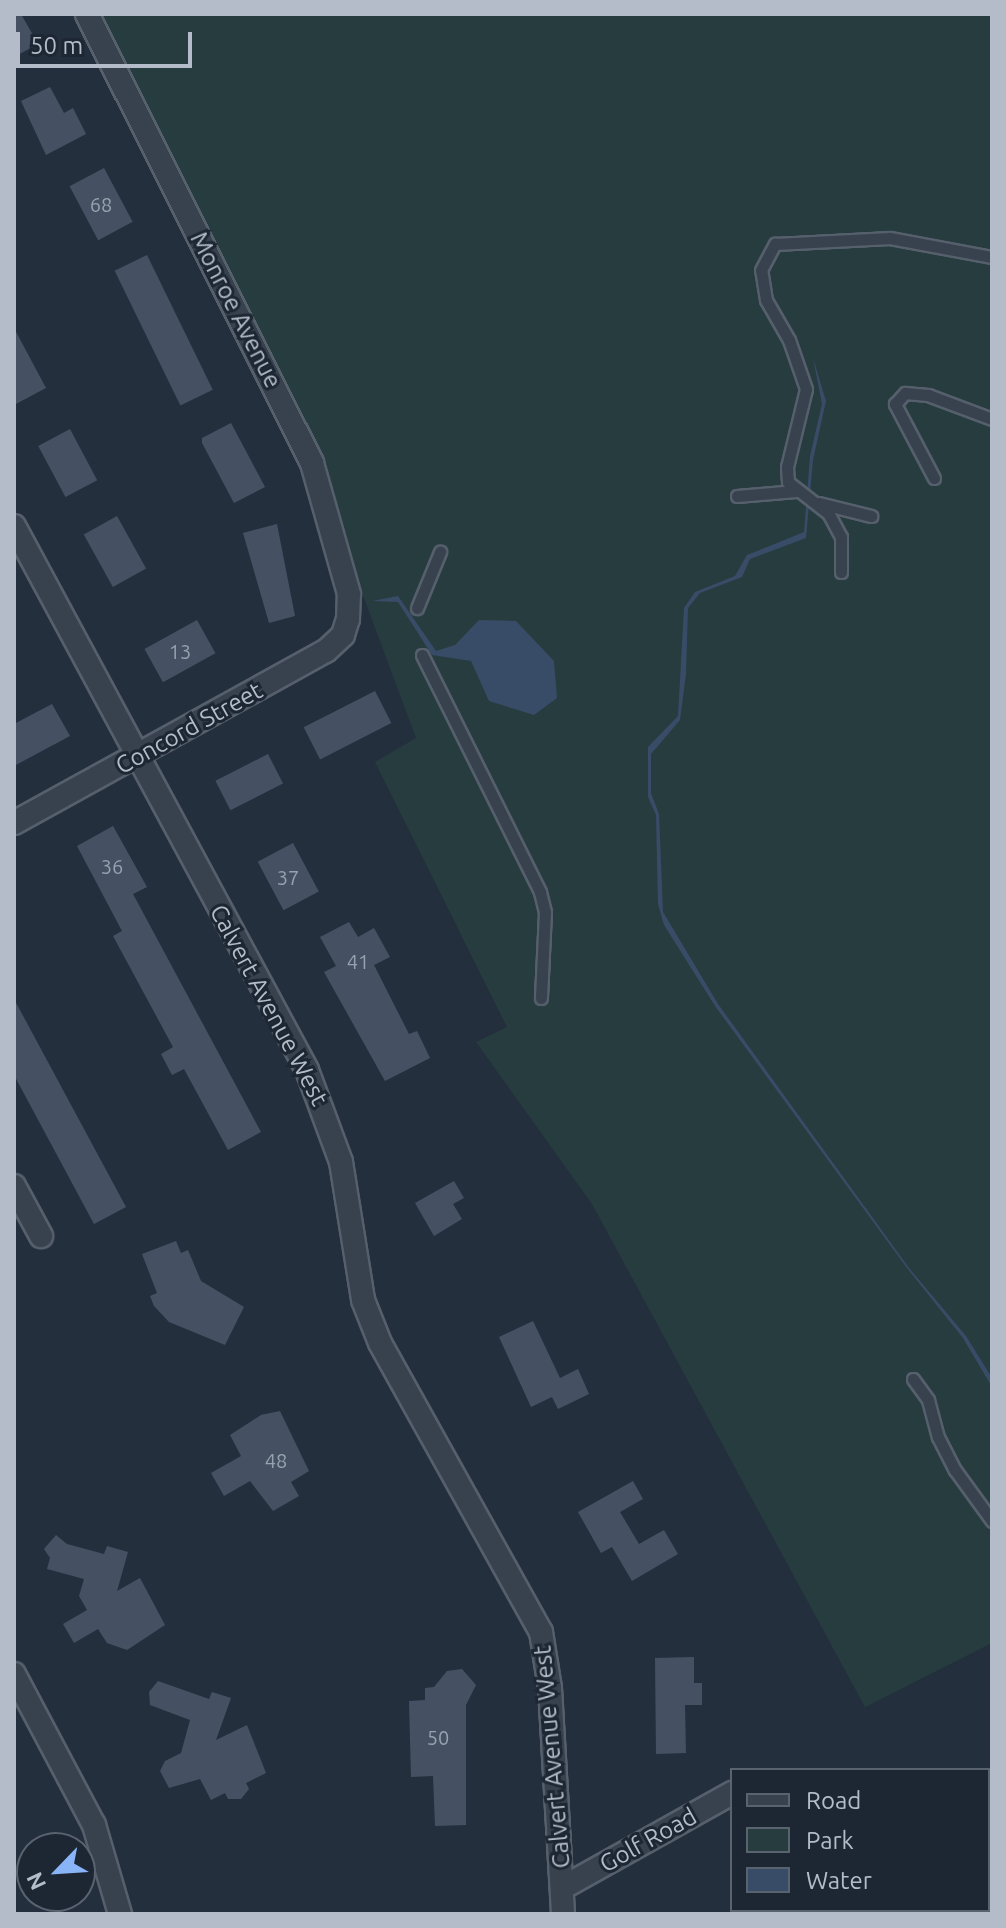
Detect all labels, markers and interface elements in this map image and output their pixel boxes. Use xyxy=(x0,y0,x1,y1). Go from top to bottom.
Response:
scale bar xyxy=(20,16,196,66)
text: 50 m xyxy=(30,32,83,59)
house number: 68 xyxy=(90,192,112,216)
street label: Monroe Avenue xyxy=(184,227,288,393)
house number: 13 xyxy=(169,639,191,663)
street label: Concord Street xyxy=(111,676,267,780)
house number: 36 xyxy=(101,854,123,878)
house number: 37 xyxy=(277,865,299,889)
street label: Calvert Avenue West xyxy=(204,900,334,1110)
house number: 41 xyxy=(347,949,369,973)
house number: 48 xyxy=(265,1448,287,1472)
street label: Calvert Avenue West xyxy=(528,1644,576,1870)
house number: 50 xyxy=(427,1725,449,1749)
legend xyxy=(730,1768,990,1912)
text: Road xyxy=(806,1787,861,1814)
street label: Golf Road xyxy=(595,1802,701,1878)
text: Park xyxy=(806,1827,854,1854)
north arrow xyxy=(16,1832,96,1912)
text: Water xyxy=(806,1867,872,1894)
text: N xyxy=(21,1869,50,1894)

